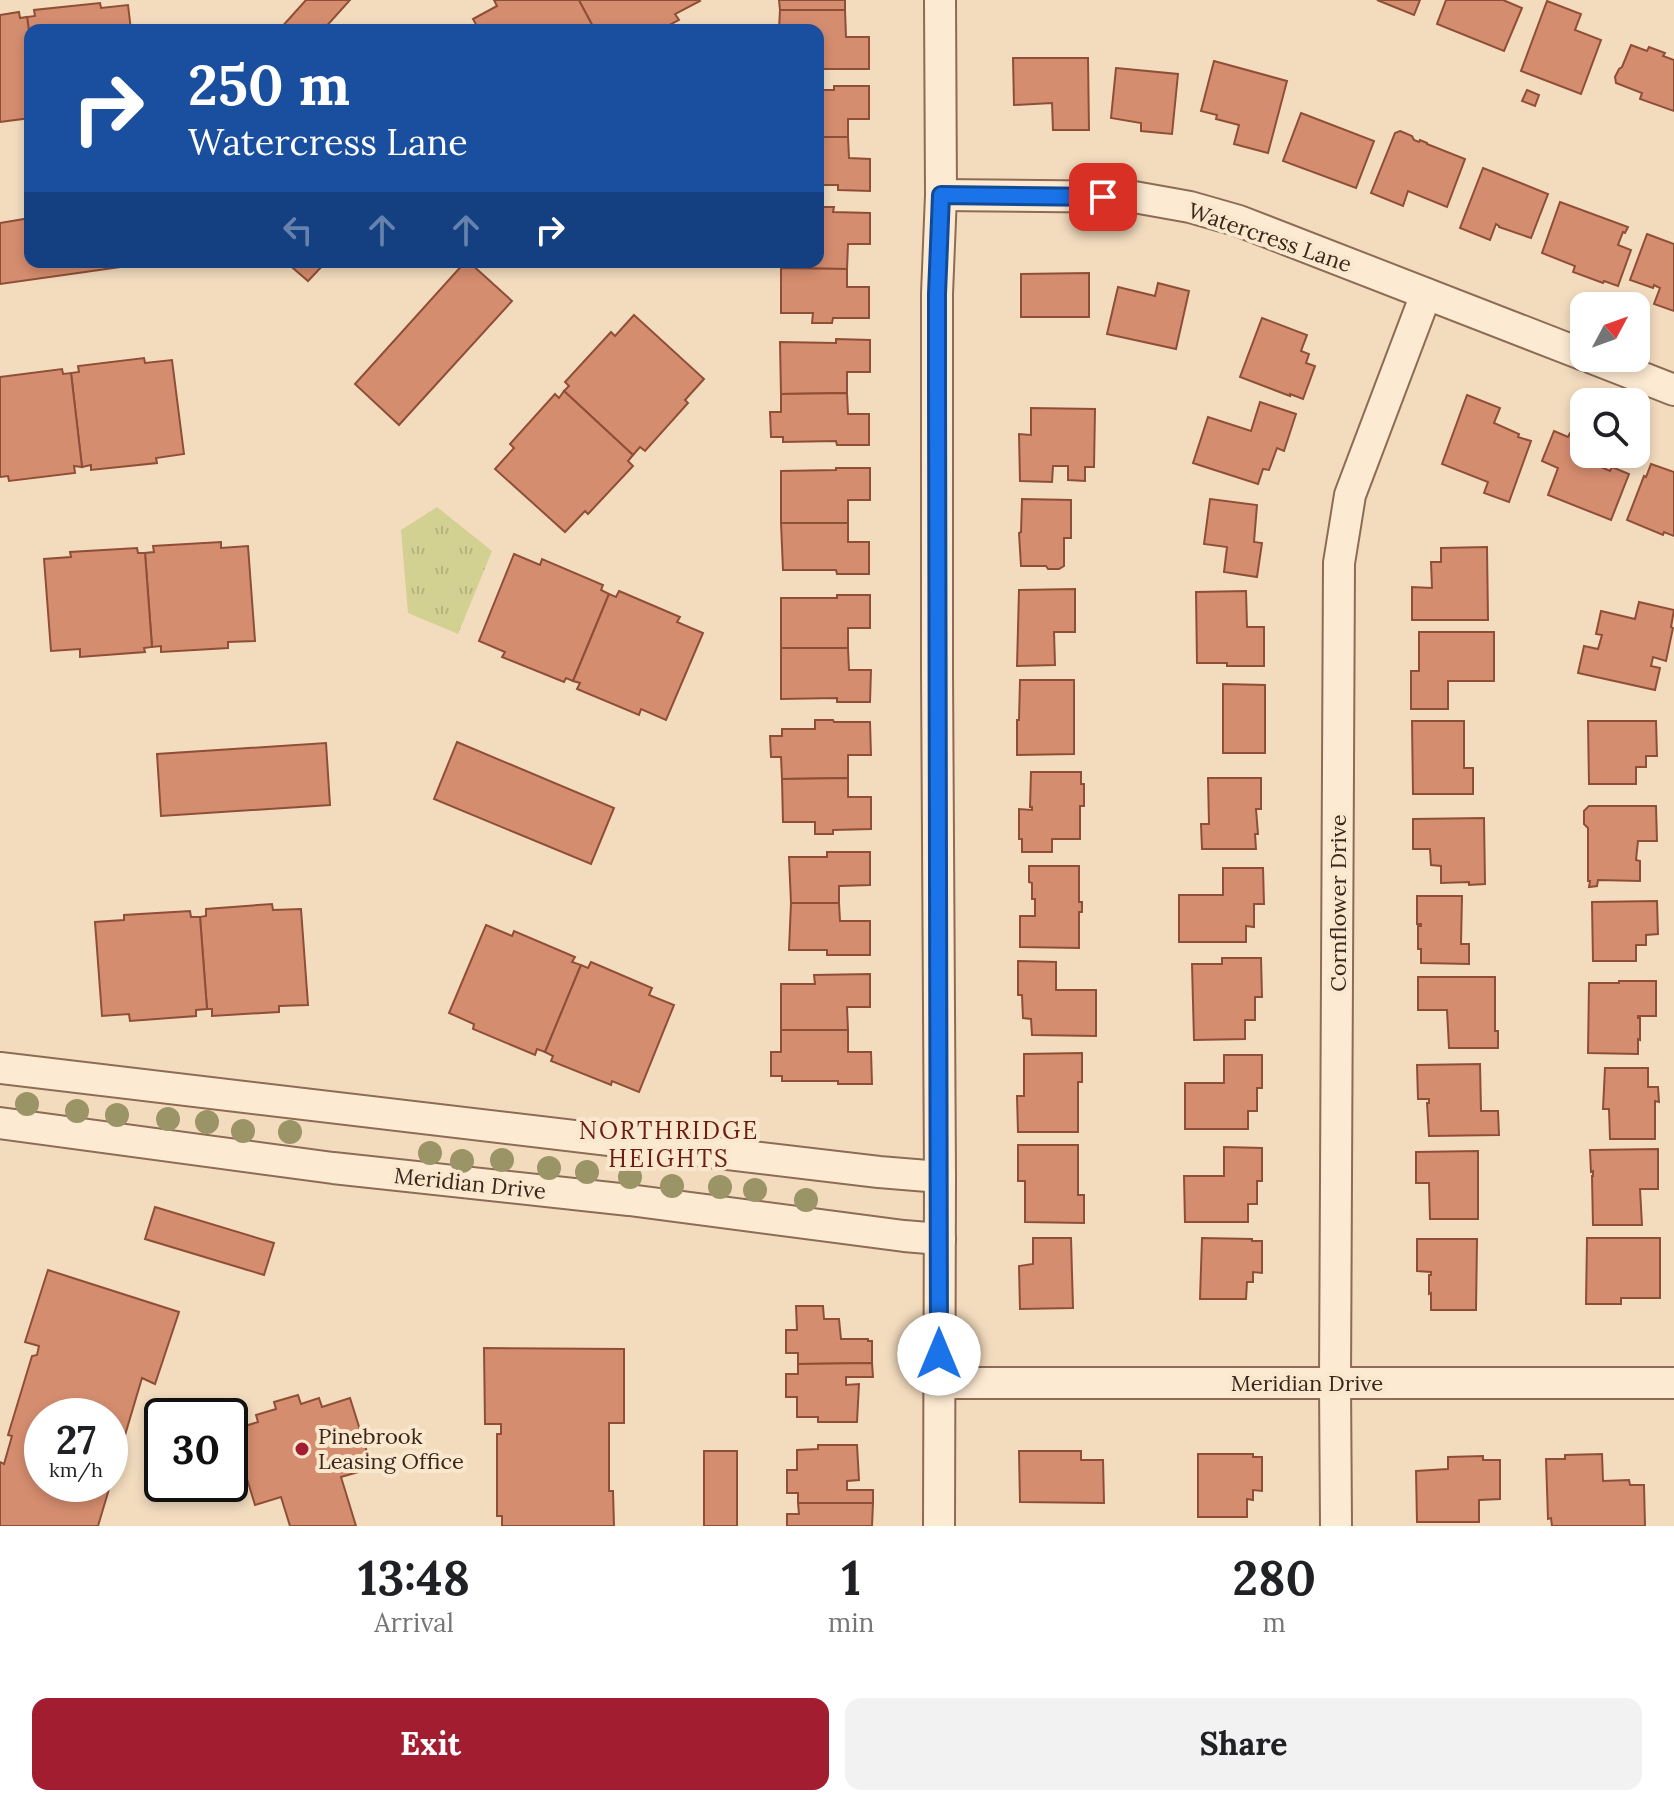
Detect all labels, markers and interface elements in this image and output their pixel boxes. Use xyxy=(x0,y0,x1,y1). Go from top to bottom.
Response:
text: 250 m xyxy=(188,49,350,120)
icon: right xyxy=(56,56,160,160)
text: Watercress Lane xyxy=(188,119,468,165)
pin xyxy=(1069,163,1137,231)
icon: arrive xyxy=(1081,175,1125,219)
street label: Watercress Lane xyxy=(1185,196,1355,278)
icon: left xyxy=(276,208,320,252)
icon: ahead xyxy=(360,208,404,252)
icon: ahead xyxy=(444,208,488,252)
icon: right xyxy=(528,208,572,252)
north arrow xyxy=(1570,292,1650,372)
map controls xyxy=(1570,292,1650,468)
button: search xyxy=(1570,388,1650,468)
street label: Cornflower Drive xyxy=(1324,814,1352,992)
district label: NORTHRIDGE HEIGHTS xyxy=(579,1115,759,1174)
street label: Meridian Drive xyxy=(393,1161,547,1205)
position arrow xyxy=(897,1312,981,1396)
street label: Meridian Drive xyxy=(1231,1369,1383,1397)
speed limit sign: 30 xyxy=(144,1398,248,1502)
text: 27 xyxy=(56,1414,96,1465)
place label: Pinebrook Leasing Office xyxy=(318,1422,464,1475)
marker: Pinebrook Leasing Office xyxy=(293,1440,311,1458)
text: km/h xyxy=(49,1457,103,1482)
text: 13:48 xyxy=(358,1547,470,1608)
text: 1 xyxy=(841,1547,861,1608)
text: 280 xyxy=(1232,1547,1316,1608)
text: Arrival xyxy=(374,1606,454,1639)
text: min xyxy=(828,1606,874,1639)
text: m xyxy=(1263,1606,1286,1639)
button: Exit xyxy=(32,1698,829,1790)
button: Share xyxy=(845,1698,1642,1790)

